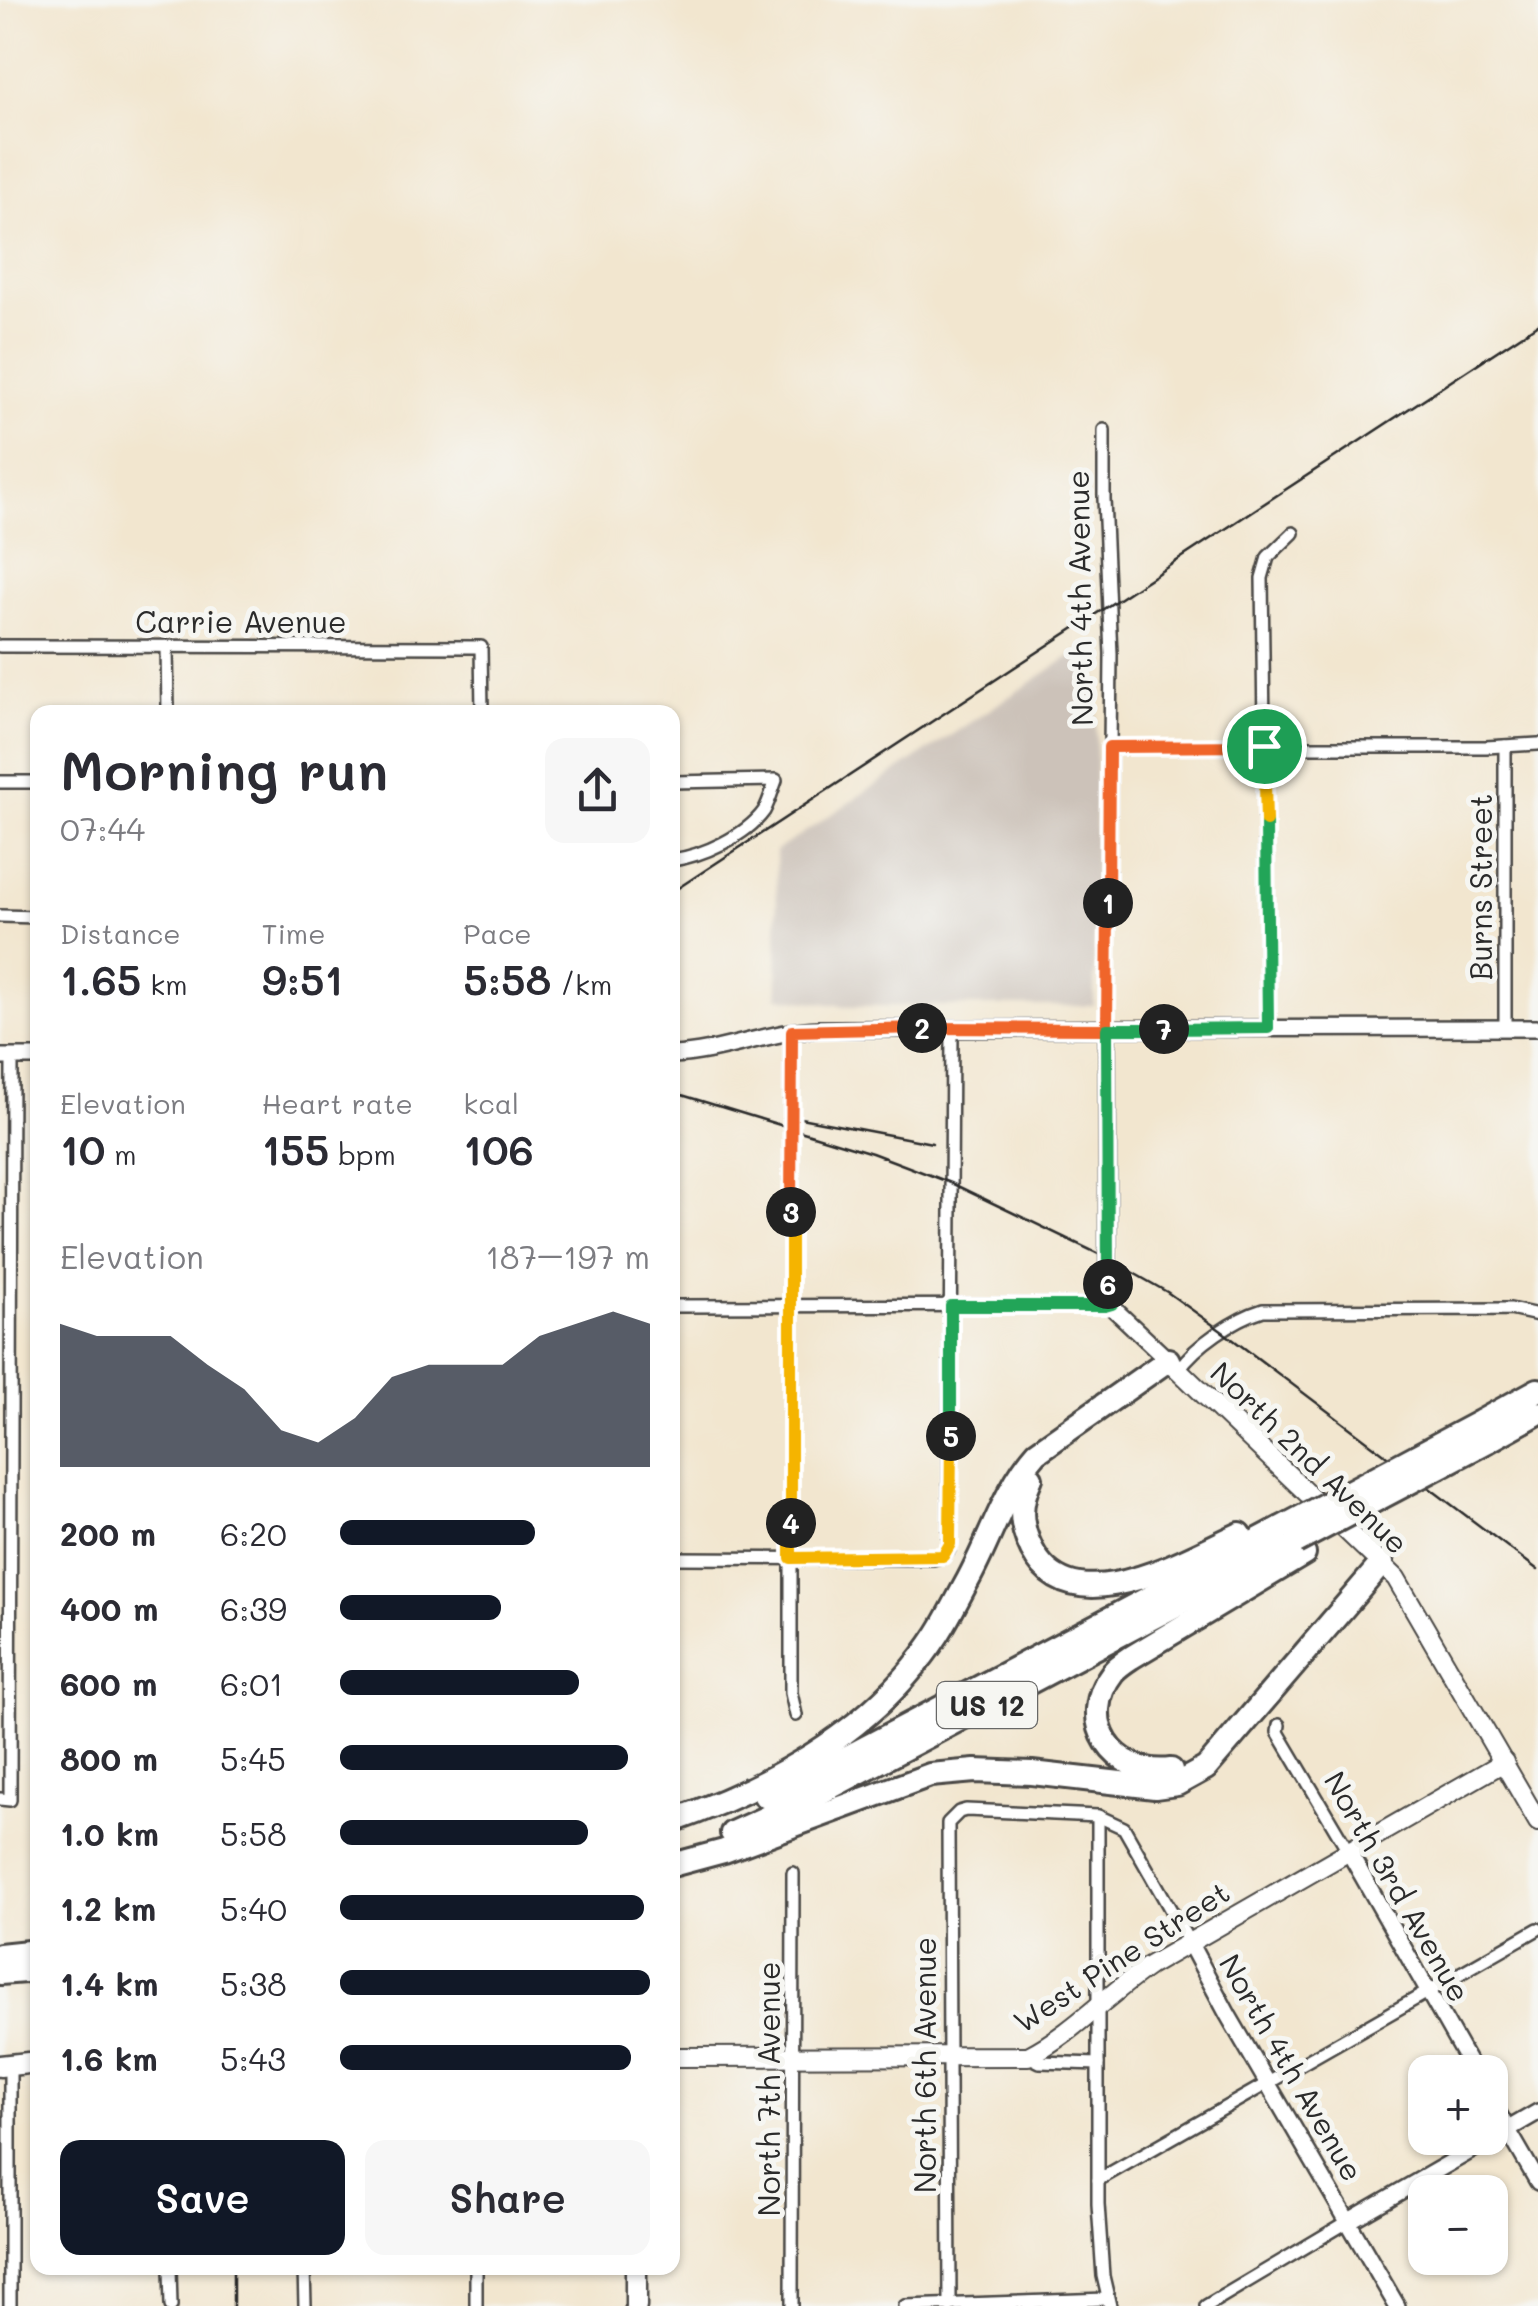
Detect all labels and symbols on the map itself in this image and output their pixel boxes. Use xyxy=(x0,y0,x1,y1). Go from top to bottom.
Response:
street label: North 4th Avenue xyxy=(1057,470,1101,726)
street label: Carrie Avenue xyxy=(135,601,347,641)
pin xyxy=(1222,704,1307,789)
street label: Burns Street xyxy=(1460,794,1500,980)
pin: 1 xyxy=(1083,878,1133,928)
pin: 2 xyxy=(897,1003,947,1053)
pin: 7 xyxy=(1139,1004,1189,1054)
pin: 3 xyxy=(766,1187,816,1237)
pin: 6 xyxy=(1083,1259,1133,1309)
street label: North 2nd Avenue xyxy=(1202,1352,1418,1562)
pin: 5 xyxy=(926,1411,976,1461)
pin: 4 xyxy=(766,1498,816,1548)
road number: US 12 xyxy=(937,1682,1037,1728)
street label: North 3rd Avenue xyxy=(1316,1764,1480,2008)
street label: West Pine Street xyxy=(1005,1871,1237,2041)
street label: North 6th Avenue xyxy=(904,1937,944,2193)
street label: North 4th Avenue xyxy=(1211,1946,1373,2188)
street label: North 7th Avenue xyxy=(748,1962,788,2216)

